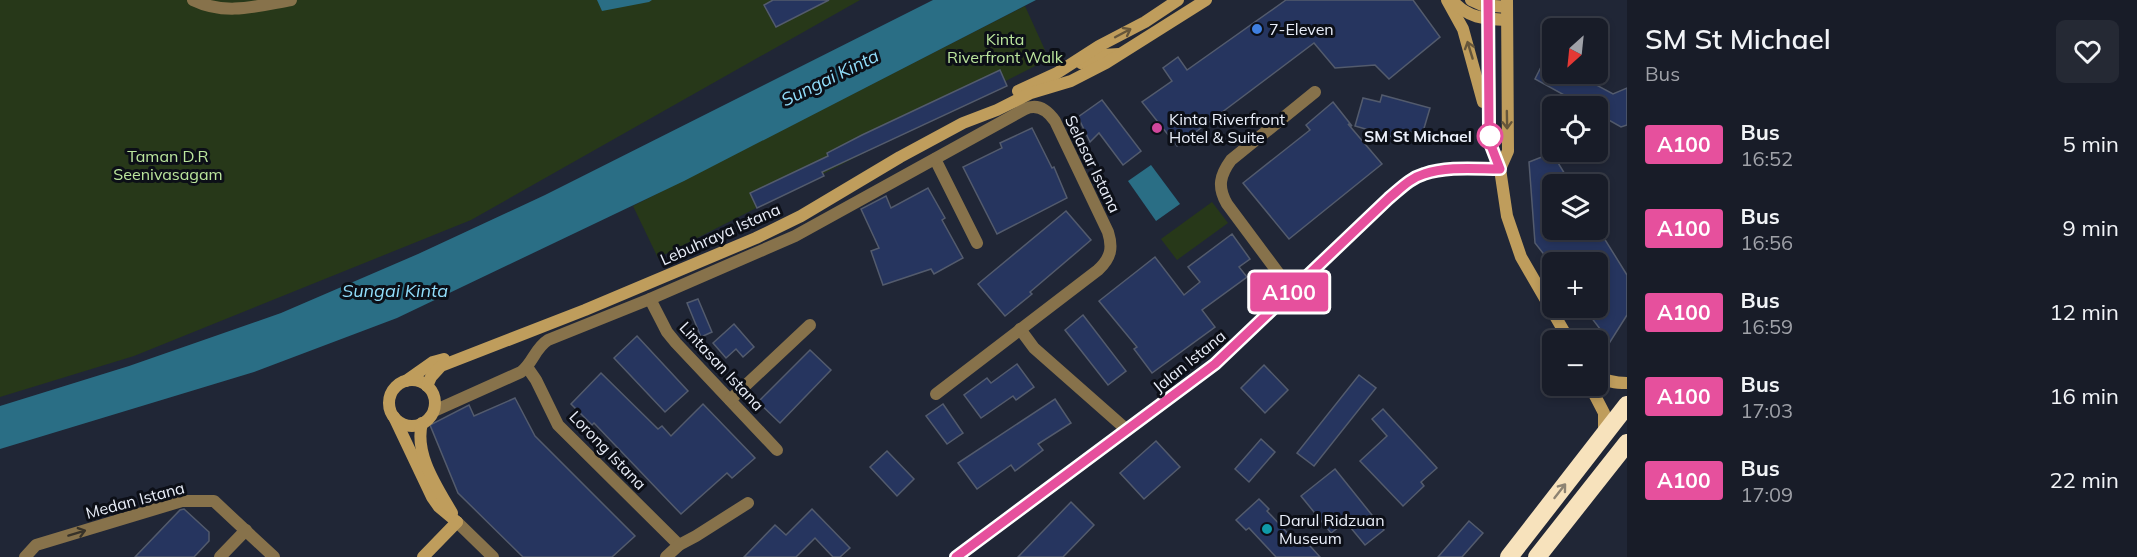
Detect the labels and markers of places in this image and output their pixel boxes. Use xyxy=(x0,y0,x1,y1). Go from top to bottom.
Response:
place label: 7-Eleven xyxy=(1269,19,1334,39)
marker: 7-Eleven xyxy=(1250,22,1264,36)
place label: Kinta Riverfront Hotel & Suite xyxy=(1169,109,1286,147)
marker: Kinta Riverfront Hotel & Suite xyxy=(1150,121,1164,135)
marker: SM St Michael xyxy=(1477,123,1503,149)
place label: SM St Michael xyxy=(1364,126,1472,146)
place label: Darul Ridzuan Museum xyxy=(1279,510,1385,548)
marker: Darul Ridzuan Museum xyxy=(1260,522,1274,536)

